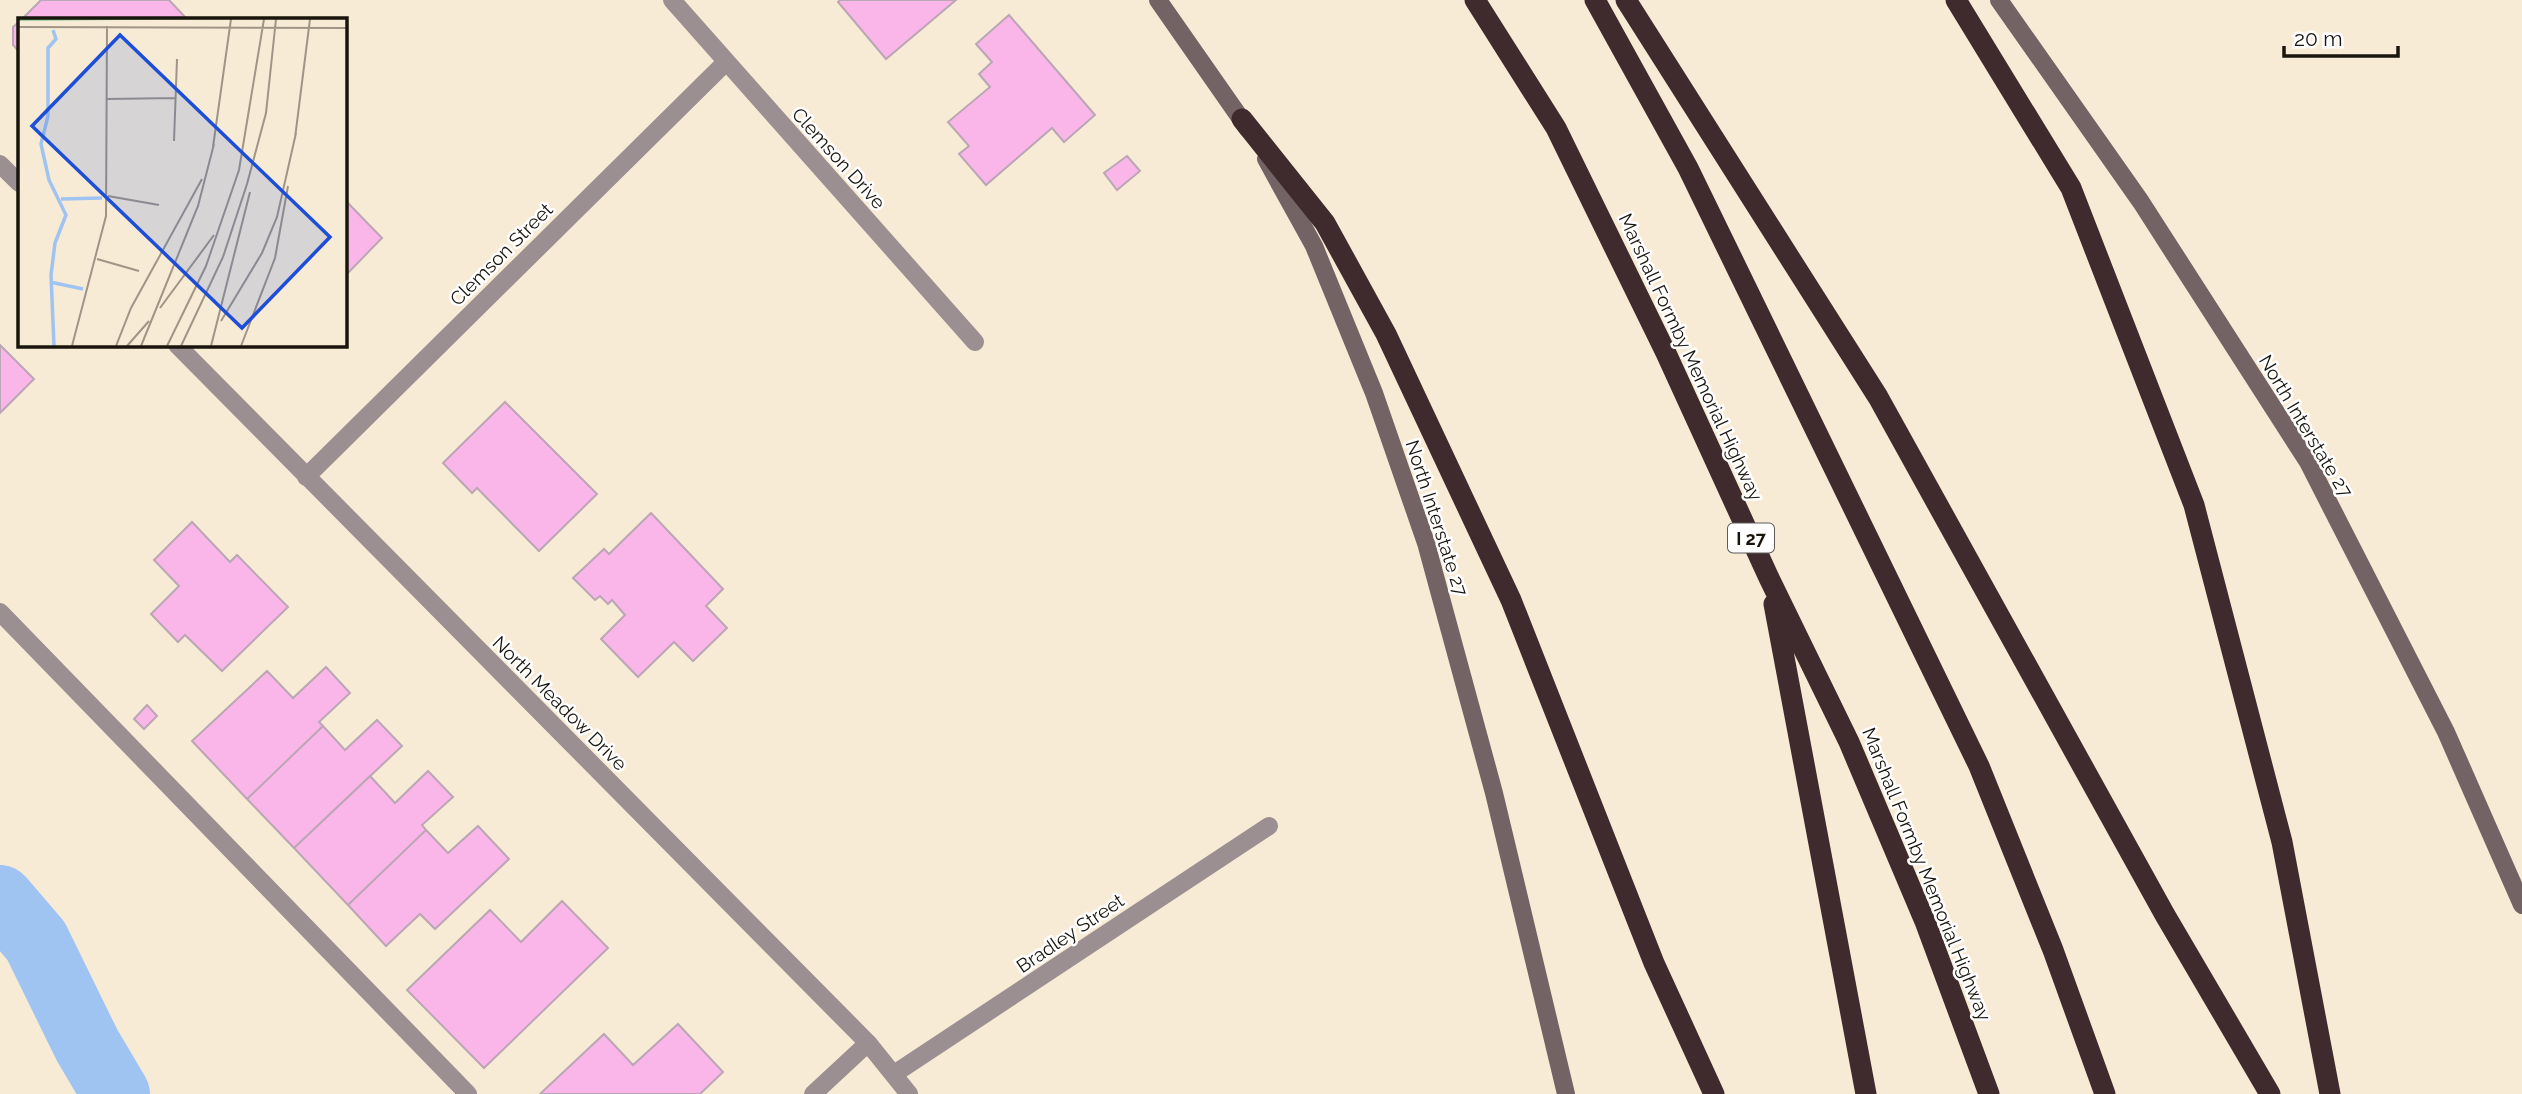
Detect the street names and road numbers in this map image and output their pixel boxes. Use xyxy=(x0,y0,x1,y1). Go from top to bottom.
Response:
street label: Clemson Drive xyxy=(788,103,890,213)
street label: Clemson Street xyxy=(445,198,557,310)
street label: Marshall Formby Memorial Highway xyxy=(1615,210,1767,504)
street label: North Interstate 27 xyxy=(2255,351,2357,501)
street label: North Interstate 27 xyxy=(1401,437,1473,599)
road number: I 27 xyxy=(1728,524,1774,552)
street label: North Meadow Drive xyxy=(488,631,632,775)
street label: Marshall Formby Memorial Highway xyxy=(1858,724,1996,1024)
street label: Bradley Street xyxy=(1012,889,1128,977)

